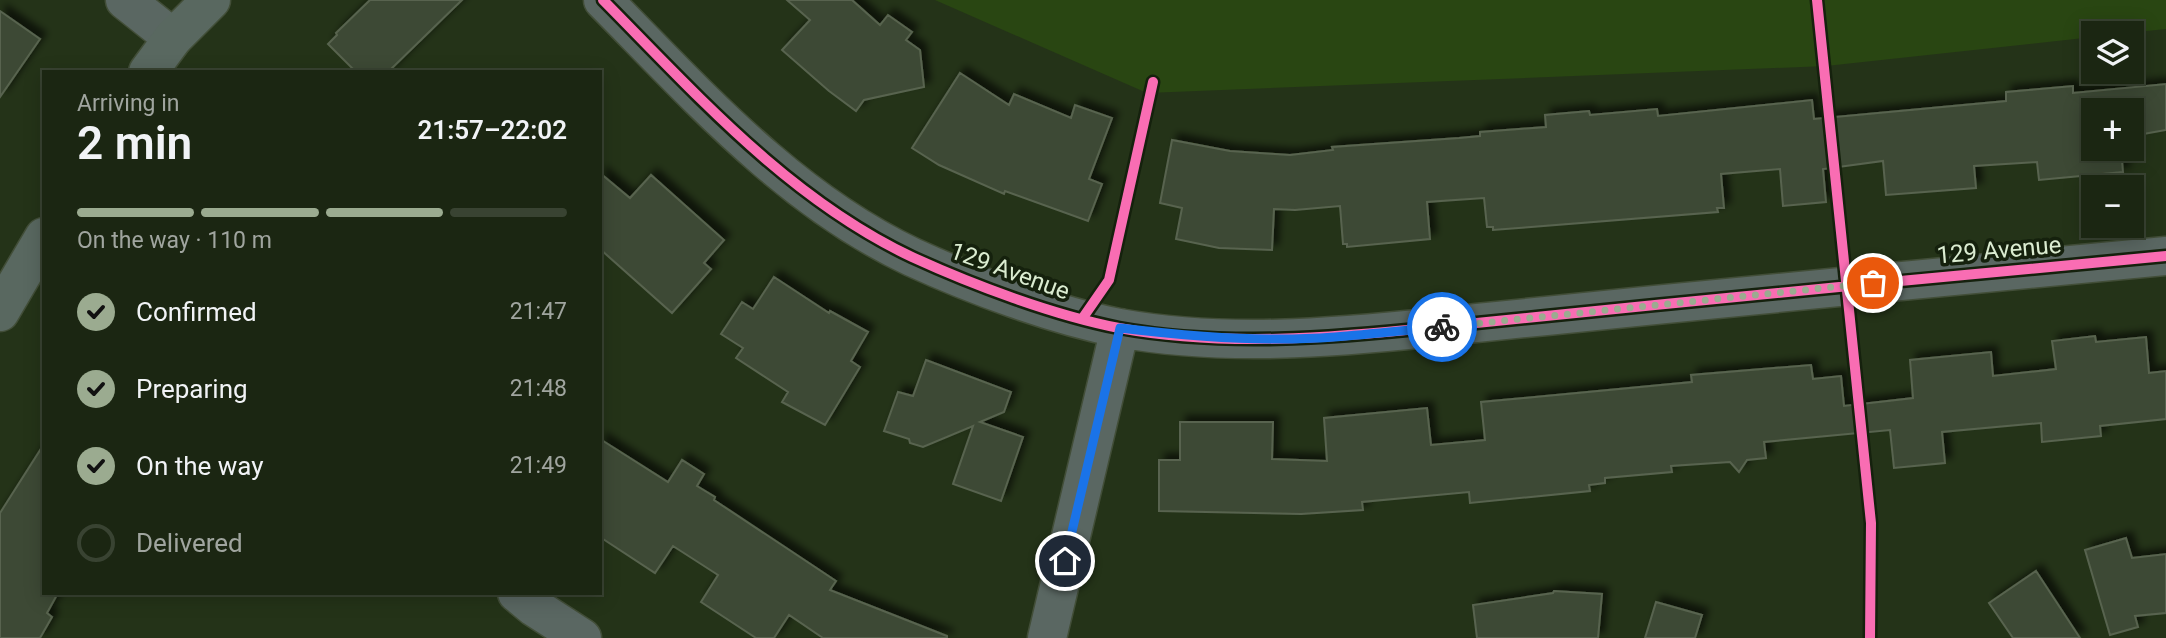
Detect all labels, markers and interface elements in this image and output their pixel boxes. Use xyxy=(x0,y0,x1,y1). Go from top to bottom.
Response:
map controls xyxy=(2081,21,2144,238)
button: layers xyxy=(2081,21,2144,84)
text: Arriving in xyxy=(77,90,180,117)
button: + xyxy=(2081,98,2144,161)
text: 21:57–22:02 xyxy=(417,115,567,145)
text: 2 min xyxy=(77,116,192,170)
button: − xyxy=(2081,175,2144,238)
text: On the way · 110 m xyxy=(77,227,272,254)
street label: 129 Avenue xyxy=(1936,231,2062,269)
street label: 129 Avenue xyxy=(947,236,1073,306)
pin xyxy=(1843,253,1903,313)
icon: bag xyxy=(1854,264,1892,302)
courier xyxy=(1407,292,1477,362)
icon: check xyxy=(77,293,115,331)
text: Confirmed xyxy=(136,297,257,327)
text: 21:47 xyxy=(510,298,567,325)
icon: bike xyxy=(1423,308,1461,346)
icon: check xyxy=(77,370,115,408)
text: Preparing xyxy=(136,374,248,404)
text: 21:48 xyxy=(510,375,567,402)
icon: check xyxy=(77,447,115,485)
text: On the way xyxy=(136,451,264,481)
text: 21:49 xyxy=(510,452,567,479)
text: Delivered xyxy=(136,528,243,558)
pin xyxy=(1035,531,1095,591)
icon: home xyxy=(1046,542,1084,580)

